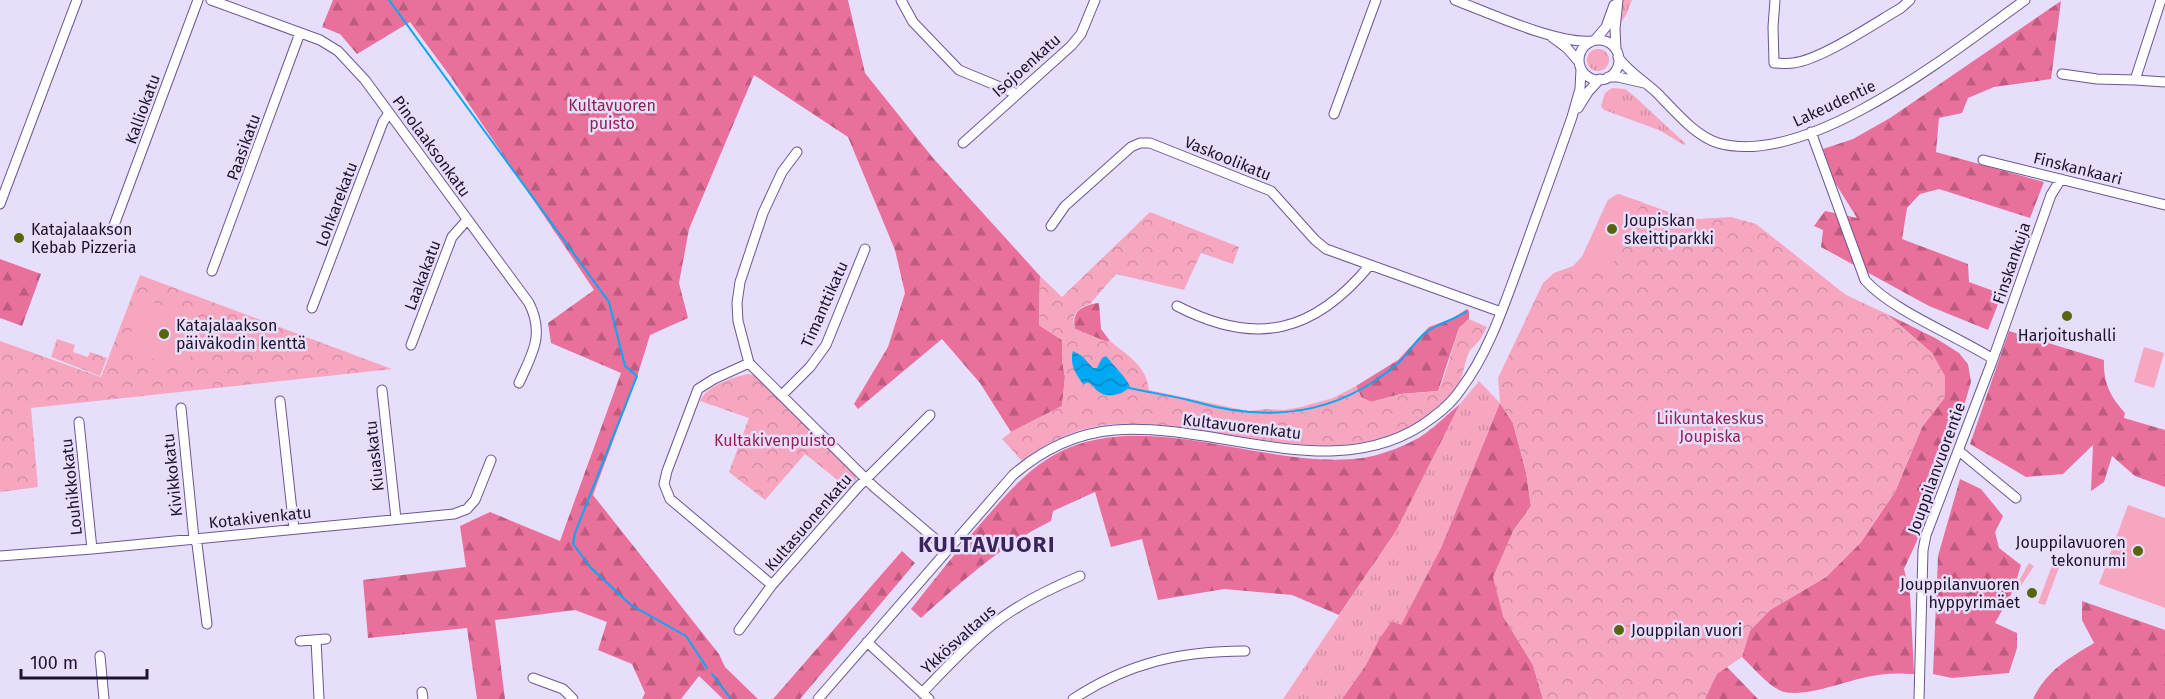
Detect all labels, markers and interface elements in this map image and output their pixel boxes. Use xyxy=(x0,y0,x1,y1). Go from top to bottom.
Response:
street label: Isojoenkatu xyxy=(988,30,1064,101)
street label: Kalliokatu xyxy=(121,72,164,147)
street label: Lakeudentie xyxy=(1790,76,1879,131)
street label: Pinolaaksonkatu xyxy=(388,92,475,201)
park label: Kultavuoren puisto xyxy=(568,96,656,133)
street label: Paasikatu xyxy=(223,111,264,183)
street label: Vaskoolikatu xyxy=(1182,132,1274,184)
street label: Finskankaari xyxy=(2032,148,2124,189)
street label: Lohkarekatu xyxy=(312,159,361,249)
place label: Joupiskan skeittiparkki xyxy=(1624,211,1714,248)
place label: Katajalaakson Kebab Pizzeria xyxy=(31,220,137,257)
street label: Finskankuja xyxy=(1989,220,2034,307)
marker: Joupiskan skeittiparkki xyxy=(1605,222,1619,236)
marker: Katajalaakson Kebab Pizzeria xyxy=(12,231,26,245)
street label: Laakakatu xyxy=(400,237,445,313)
street label: Timanttikatu xyxy=(797,258,852,350)
marker: Harjoitushalli xyxy=(2060,309,2074,323)
place label: Katajalaakson päiväkodin kenttä xyxy=(176,316,306,353)
place label: Harjoitushalli xyxy=(2018,326,2116,345)
marker: Katajalaakson päiväkodin kenttä xyxy=(157,327,171,341)
street label: Jouppilanvuorentie xyxy=(1904,400,1969,537)
park label: Liikuntakeskus Joupiska xyxy=(1656,409,1764,446)
street label: Kultavuorenkatu xyxy=(1181,410,1302,443)
street label: Kiuaskatu xyxy=(361,420,388,492)
park label: Kultakivenpuisto xyxy=(714,431,836,450)
street label: Kivikkokatu xyxy=(159,432,186,518)
street label: Louhikkokatu xyxy=(57,437,86,536)
street label: Kultasuonenkatu xyxy=(761,470,856,575)
street label: Kotakivenkatu xyxy=(208,503,312,532)
district label: KULTAVUORI xyxy=(918,531,1056,558)
place label: Jouppilavuoren tekonurmi xyxy=(2016,533,2126,570)
marker: Jouppilavuoren tekonurmi xyxy=(2131,544,2145,558)
place label: Jouppilanvuoren hyppyrimäet xyxy=(1900,575,2020,612)
marker: Jouppilanvuoren hyppyrimäet xyxy=(2025,586,2039,600)
street label: Ykkösvaltaus xyxy=(917,601,999,678)
place label: Jouppilan vuori xyxy=(1631,621,1742,640)
marker: Jouppilan vuori xyxy=(1612,623,1626,637)
scale bar xyxy=(21,642,147,680)
text: 100 m xyxy=(30,652,78,674)

